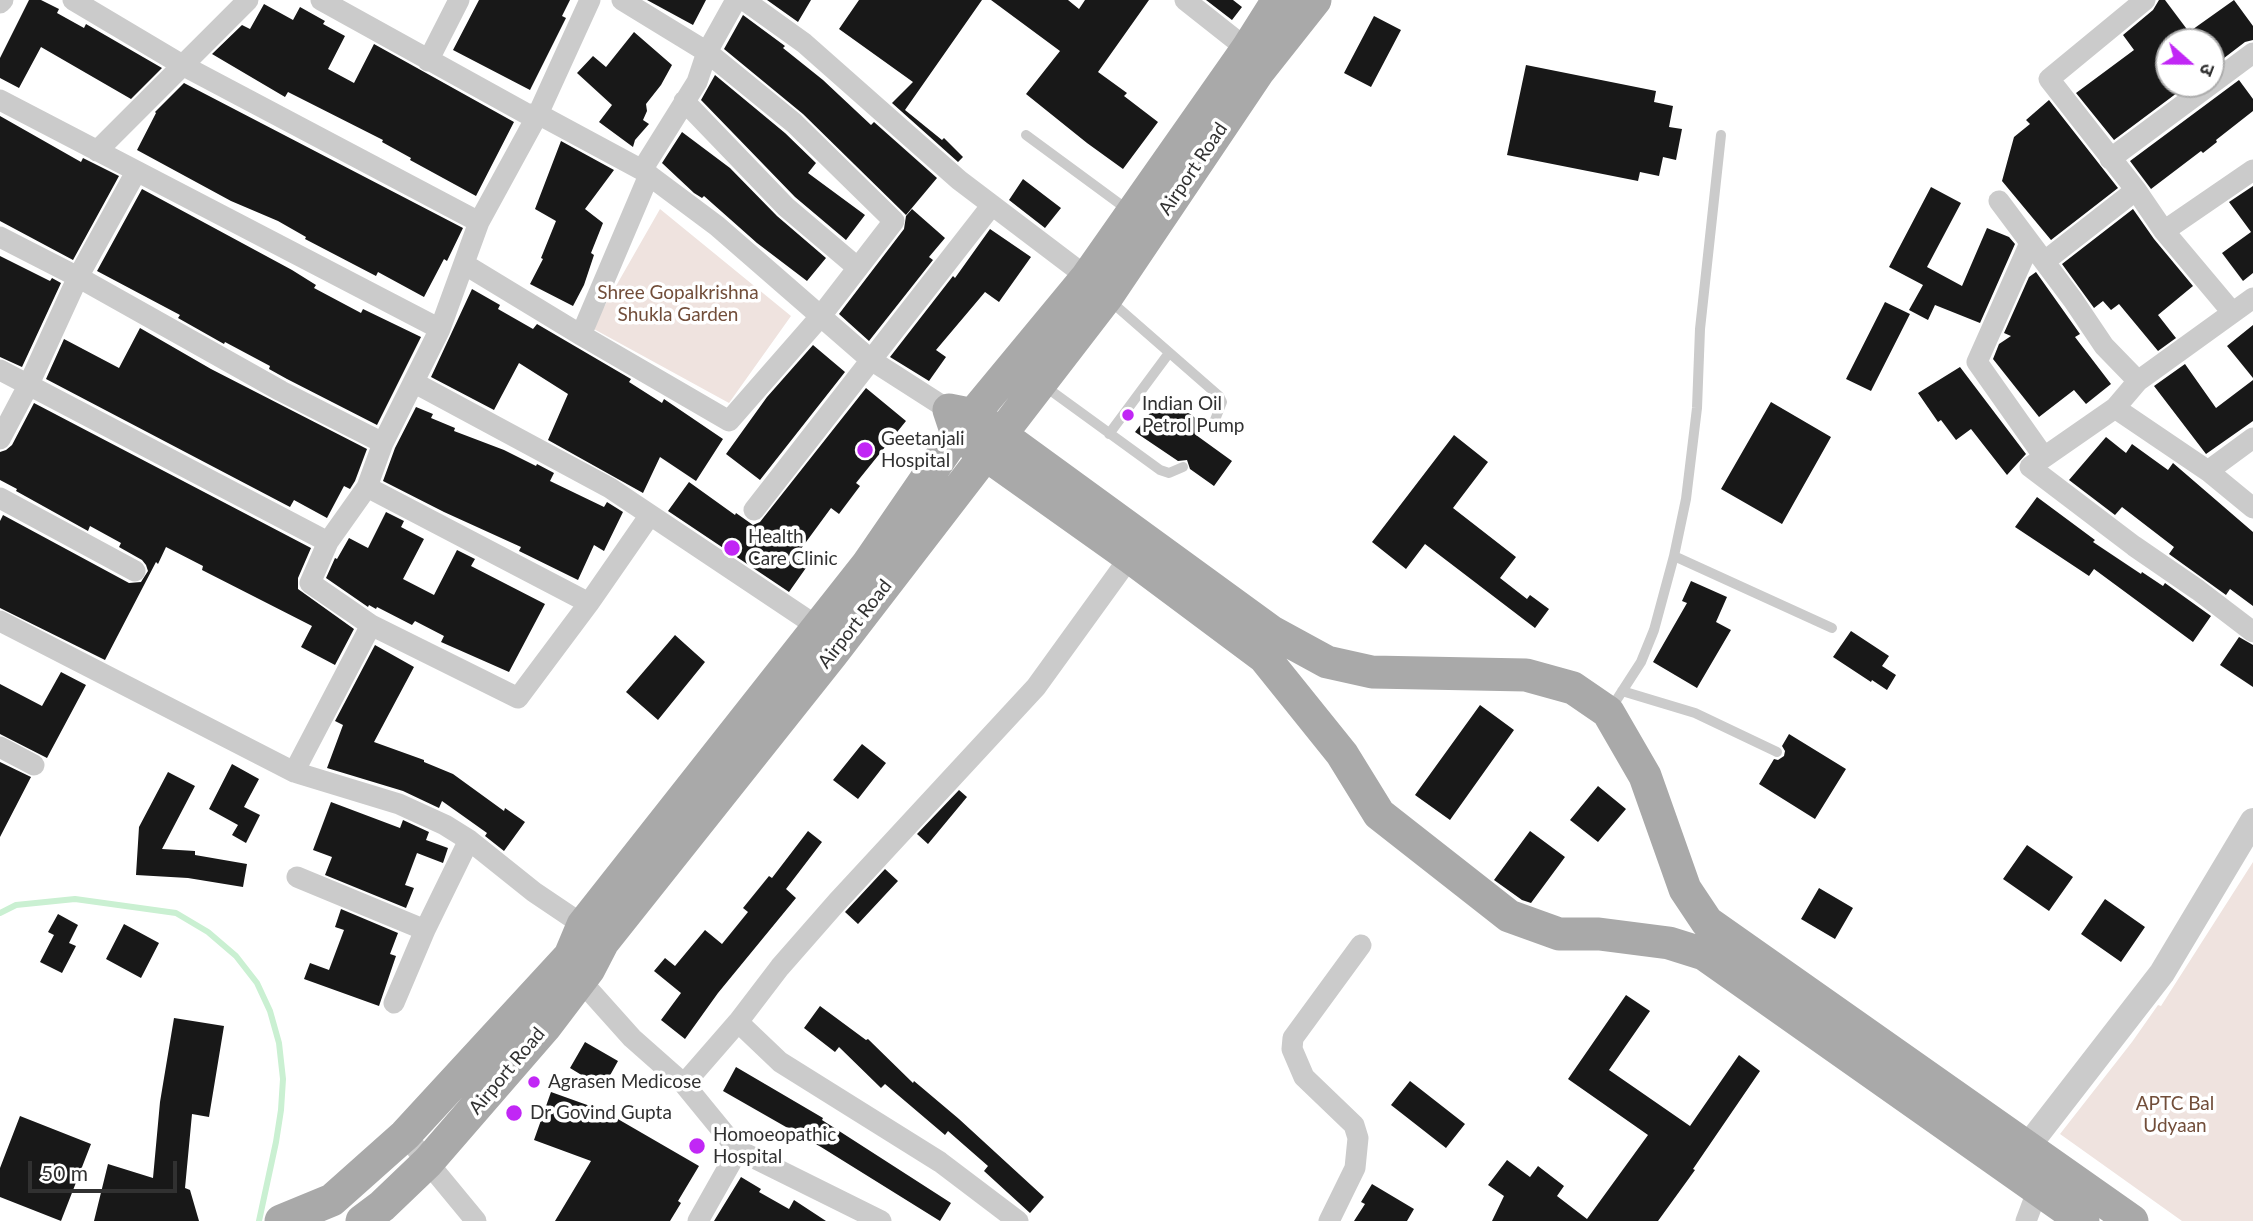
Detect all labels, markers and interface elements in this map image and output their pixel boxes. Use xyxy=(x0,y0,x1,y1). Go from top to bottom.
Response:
north arrow xyxy=(2155,28,2225,98)
text: उ xyxy=(2195,61,2221,79)
street label: Airport Road xyxy=(1154,118,1232,220)
park label: Shree Gopalkrishna Shukla Garden xyxy=(597,282,759,326)
place label: Indian Oil Petrol Pump xyxy=(1142,393,1245,437)
marker: Indian Oil Petrol Pump xyxy=(1120,407,1136,423)
place label: Geetanjali Hospital xyxy=(881,428,965,472)
marker: Geetanjali Hospital xyxy=(855,440,875,460)
place label: Health Care Clinic xyxy=(748,526,838,570)
marker: Health Care Clinic xyxy=(722,538,742,558)
street label: Airport Road xyxy=(813,575,897,673)
street label: Airport Road xyxy=(464,1023,550,1119)
place label: Agrasen Medicose xyxy=(548,1071,701,1093)
marker: Agrasen Medicose xyxy=(526,1074,542,1090)
park label: APTC Bal Udyaan xyxy=(2136,1093,2214,1137)
place label: Dr Govind Gupta xyxy=(530,1102,672,1124)
marker: Dr Govind Gupta xyxy=(504,1103,524,1123)
place label: Homoeopathic Hospital xyxy=(713,1124,836,1168)
marker: Homoeopathic Hospital xyxy=(687,1136,707,1156)
scale bar xyxy=(32,1148,180,1192)
text: 50 m xyxy=(41,1160,88,1185)

